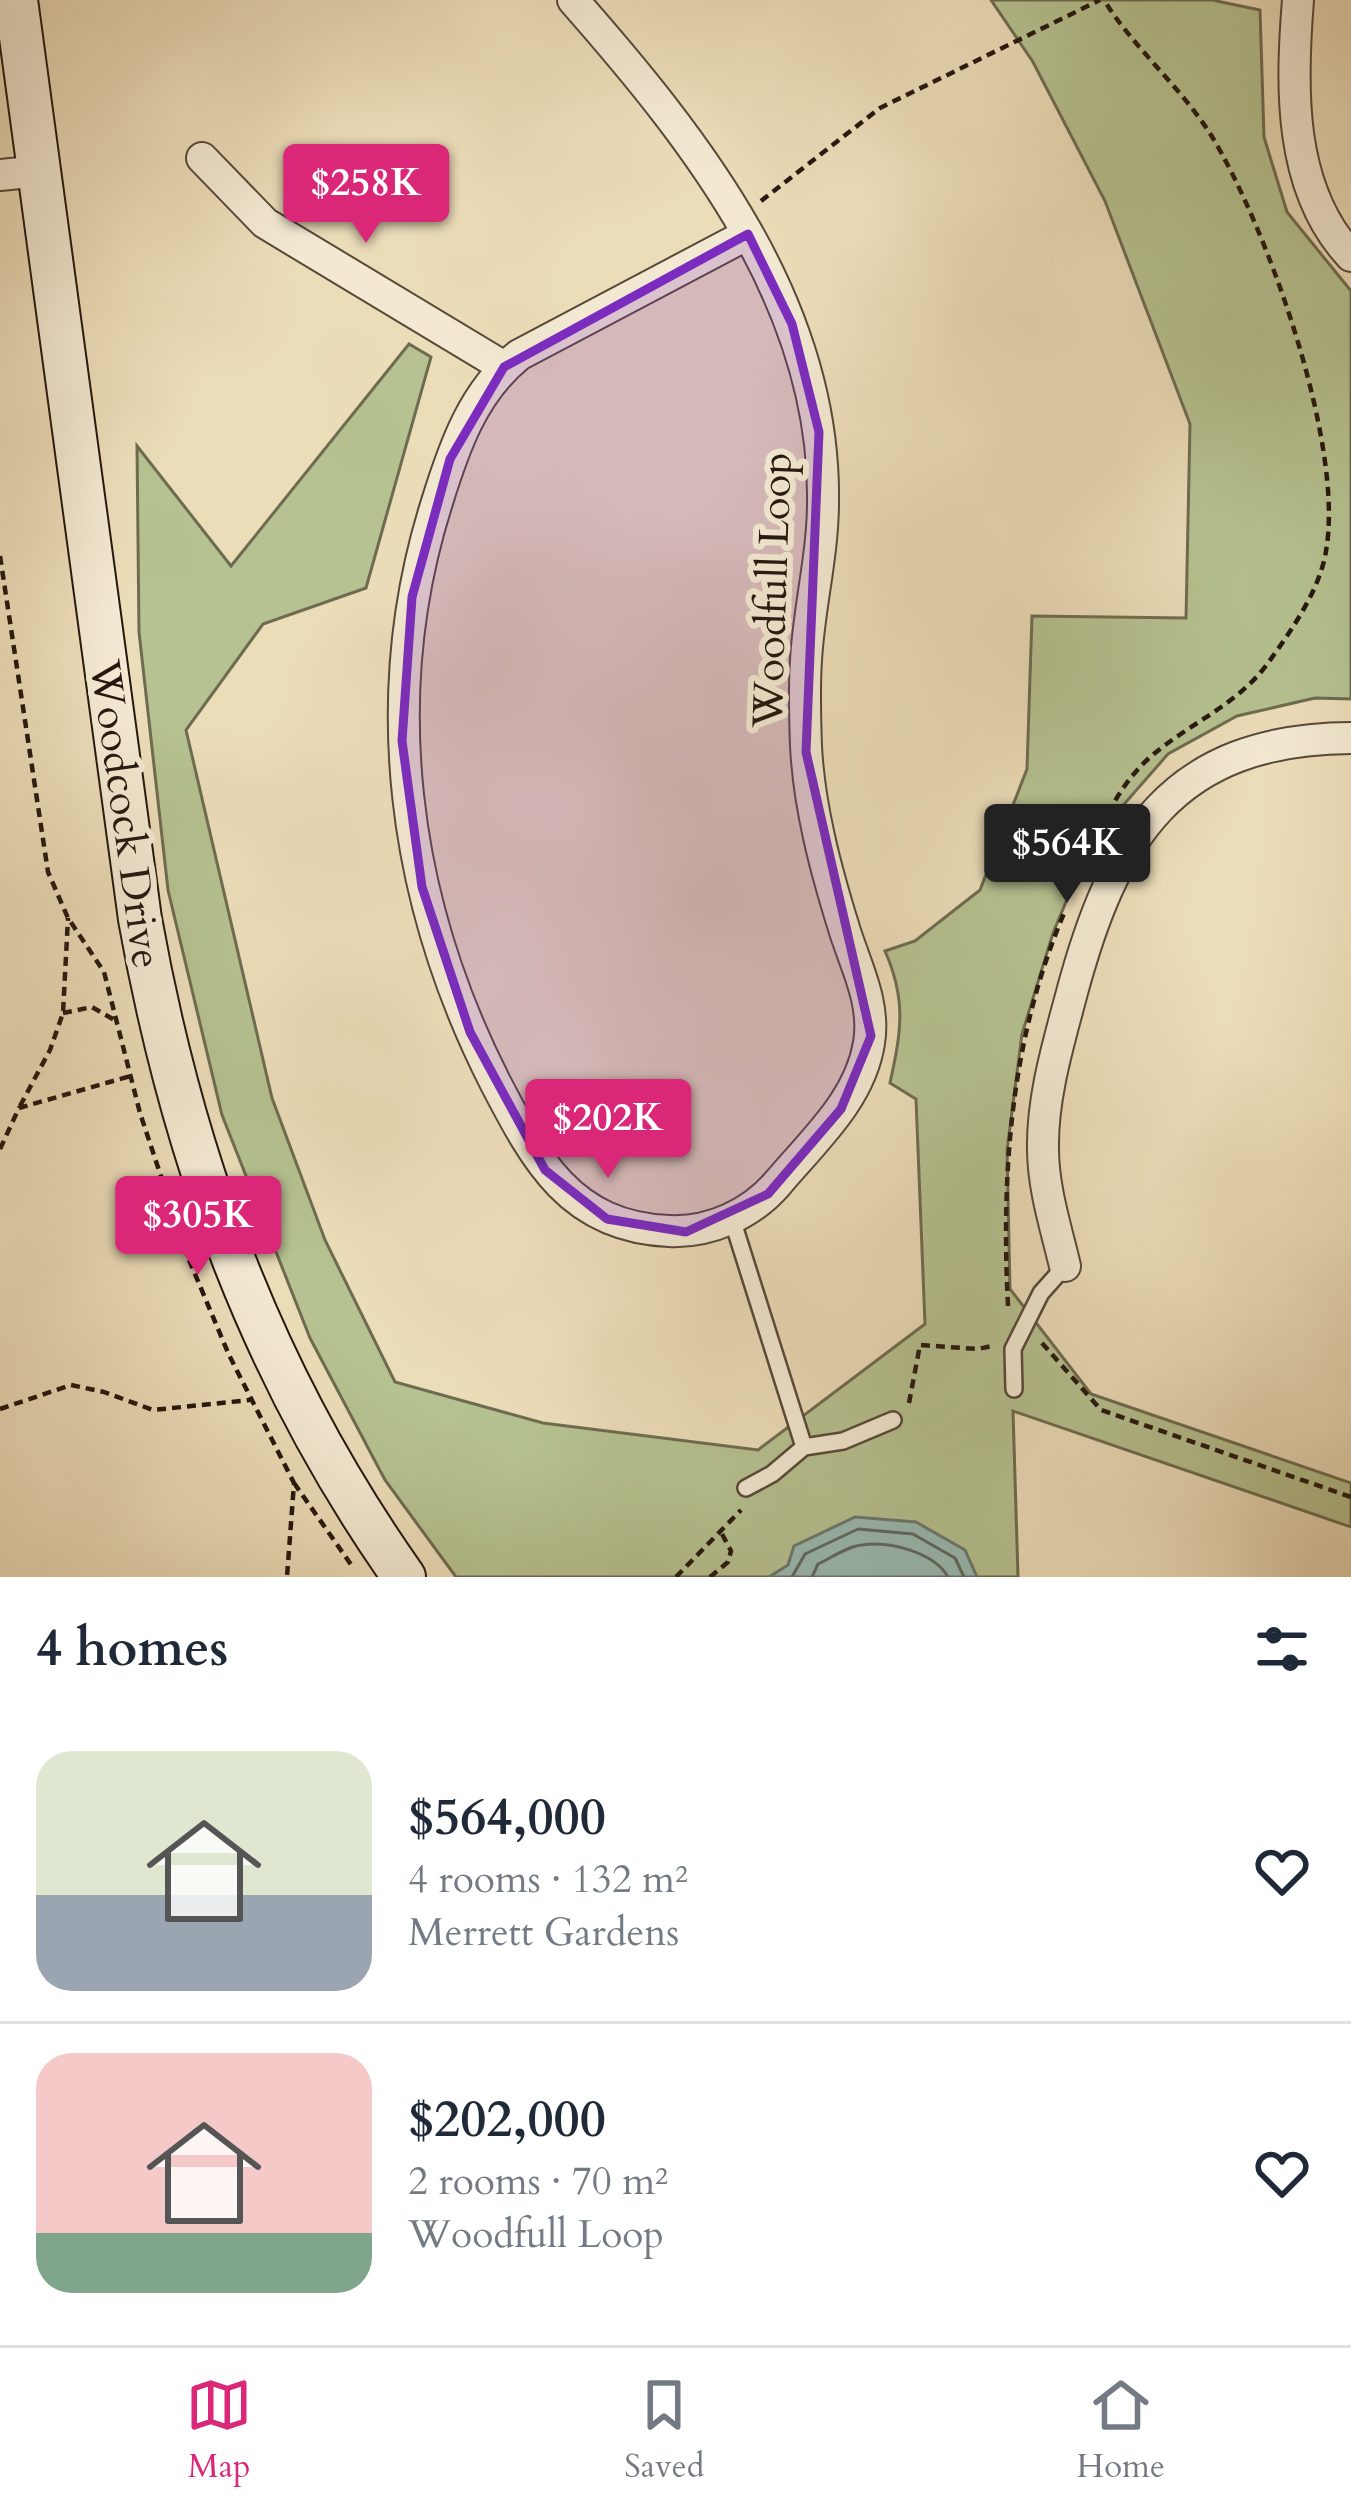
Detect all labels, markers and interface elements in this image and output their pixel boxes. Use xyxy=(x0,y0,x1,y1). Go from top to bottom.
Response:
pin: $258K xyxy=(282,144,450,246)
text: $258K xyxy=(310,156,422,209)
street label: Woodfull Loop xyxy=(739,451,806,730)
street label: Woodcock Drive xyxy=(76,656,175,972)
pin: $564K xyxy=(983,804,1151,906)
text: $564K xyxy=(1011,816,1123,869)
pin: $202K xyxy=(524,1079,692,1181)
text: $202K xyxy=(552,1091,664,1144)
pin: $305K xyxy=(114,1176,282,1278)
text: $305K xyxy=(142,1188,254,1241)
text: 4 homes xyxy=(36,1614,228,1684)
icon: filters xyxy=(1249,1616,1315,1682)
text: $564,000 xyxy=(408,1783,606,1853)
icon: home xyxy=(132,1799,276,1943)
icon: heart xyxy=(1249,1838,1315,1904)
text: 4 rooms · 132 m² xyxy=(408,1853,688,1906)
text: Merrett Gardens xyxy=(408,1906,679,1959)
text: $202,000 xyxy=(408,2085,606,2155)
icon: home xyxy=(132,2101,276,2245)
icon: heart xyxy=(1249,2140,1315,2206)
text: 2 rooms · 70 m² xyxy=(408,2155,668,2208)
text: Woodfull Loop xyxy=(408,2208,664,2261)
tab: Map xyxy=(186,2372,252,2489)
tab: Saved xyxy=(624,2372,704,2489)
tab: Home xyxy=(1077,2372,1165,2489)

